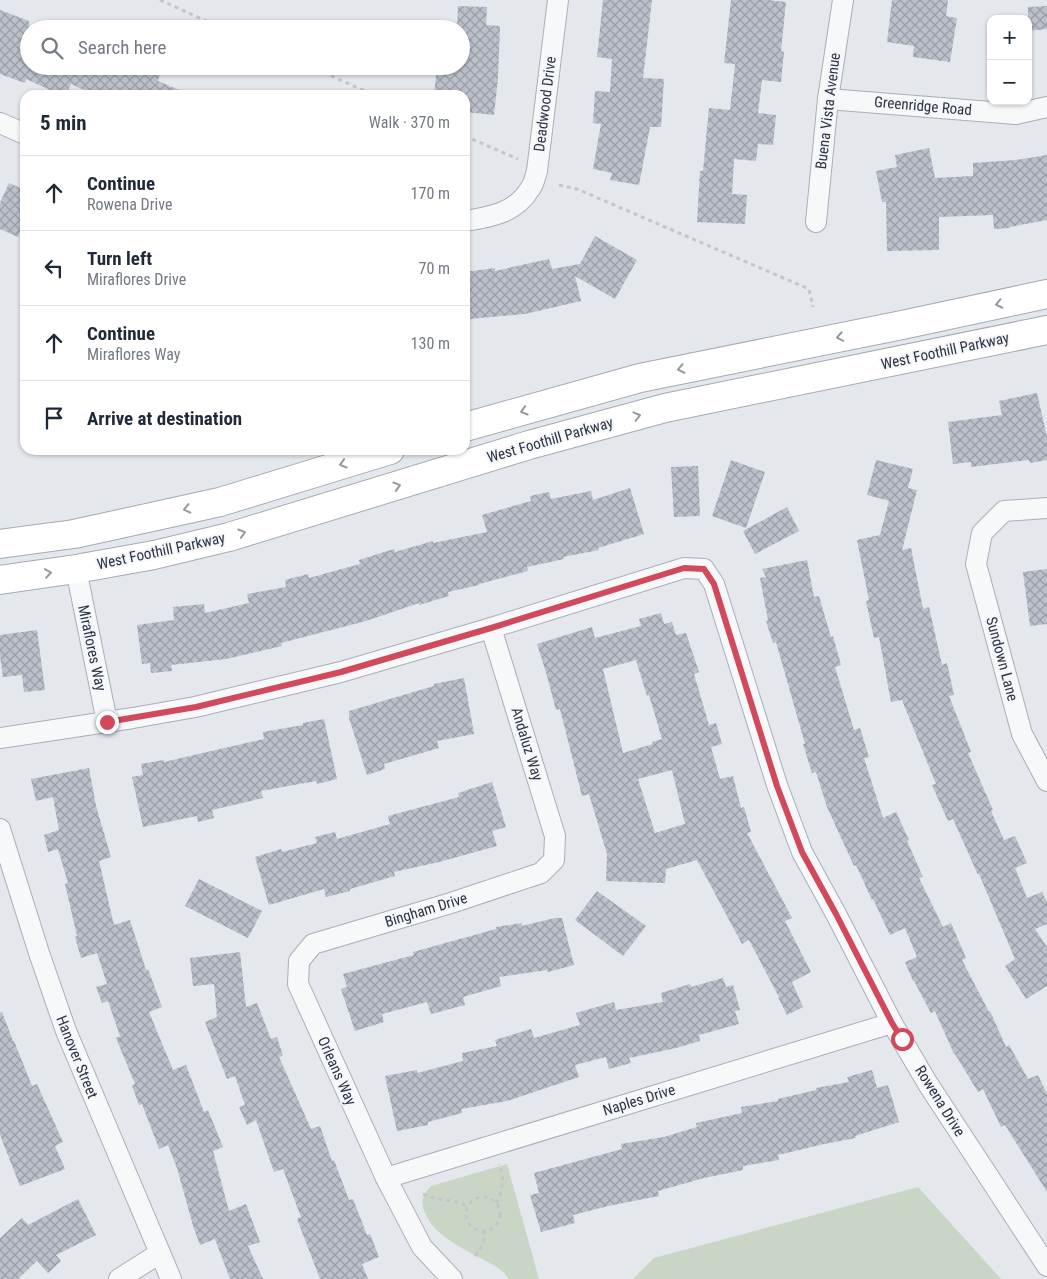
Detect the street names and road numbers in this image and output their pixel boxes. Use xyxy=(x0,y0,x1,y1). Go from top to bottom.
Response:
street label: Buena Vista Avenue xyxy=(812,52,844,170)
street label: Deadwood Drive xyxy=(530,55,560,153)
street label: Greenridge Road xyxy=(873,93,973,119)
street label: West Foothill Parkway xyxy=(879,329,1011,373)
street label: West Foothill Parkway xyxy=(485,413,615,467)
street label: West Foothill Parkway xyxy=(95,529,227,573)
street label: Miraflores Way xyxy=(74,603,110,693)
street label: Sundown Lane xyxy=(982,615,1022,703)
street label: Andaluz Way xyxy=(507,705,547,783)
street label: Bingham Drive xyxy=(383,889,469,931)
street label: Hanover Street xyxy=(52,1013,102,1101)
street label: Orleans Way xyxy=(314,1034,360,1108)
street label: Rowena Drive xyxy=(911,1062,969,1140)
street label: Naples Drive xyxy=(601,1080,677,1120)

